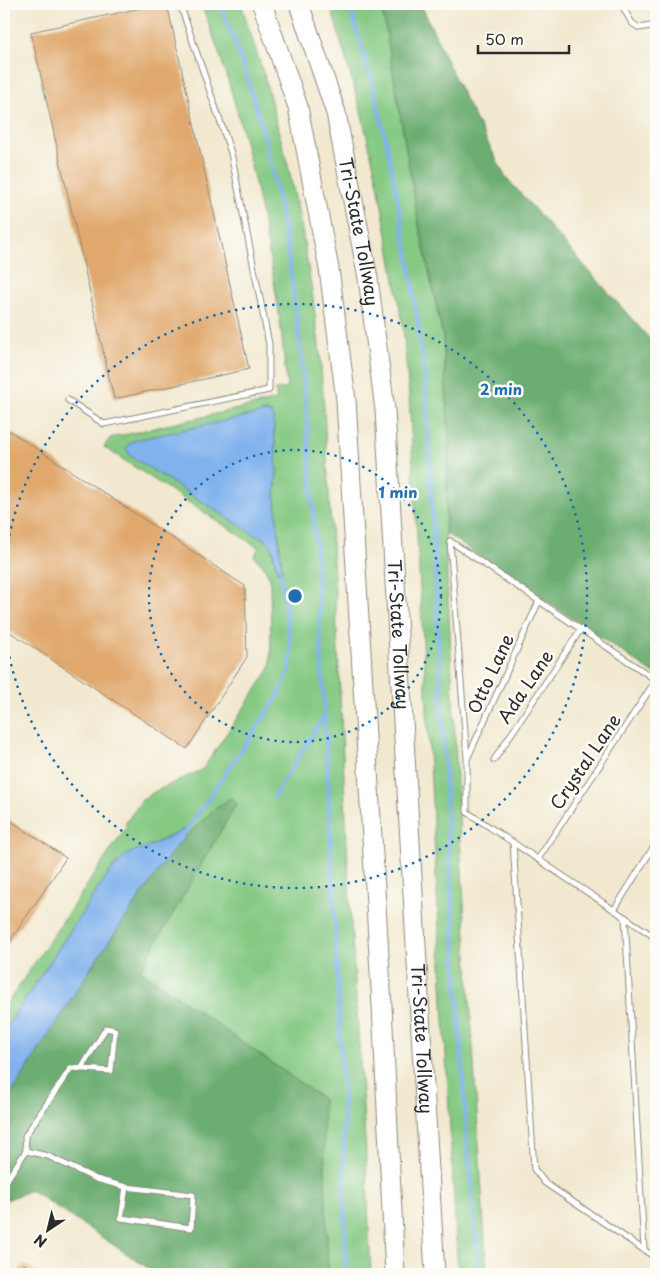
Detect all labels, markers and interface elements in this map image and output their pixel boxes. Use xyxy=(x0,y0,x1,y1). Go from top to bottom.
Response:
scale bar xyxy=(478,22,569,54)
text: 50 m xyxy=(485,27,524,50)
street label: Tri-State Tollway xyxy=(333,155,386,307)
text: 2 min xyxy=(480,377,522,400)
text: 1 min xyxy=(379,480,417,503)
street label: Tri-State Tollway xyxy=(382,558,417,710)
centre of rings xyxy=(286,587,304,605)
street label: Otto Lane xyxy=(459,629,520,718)
street label: Ada Lane xyxy=(490,644,559,728)
street label: Crystal Lane xyxy=(543,708,627,815)
street label: Tri-State Tollway xyxy=(405,963,441,1114)
north arrow xyxy=(22,1206,72,1256)
text: N xyxy=(30,1229,51,1253)

